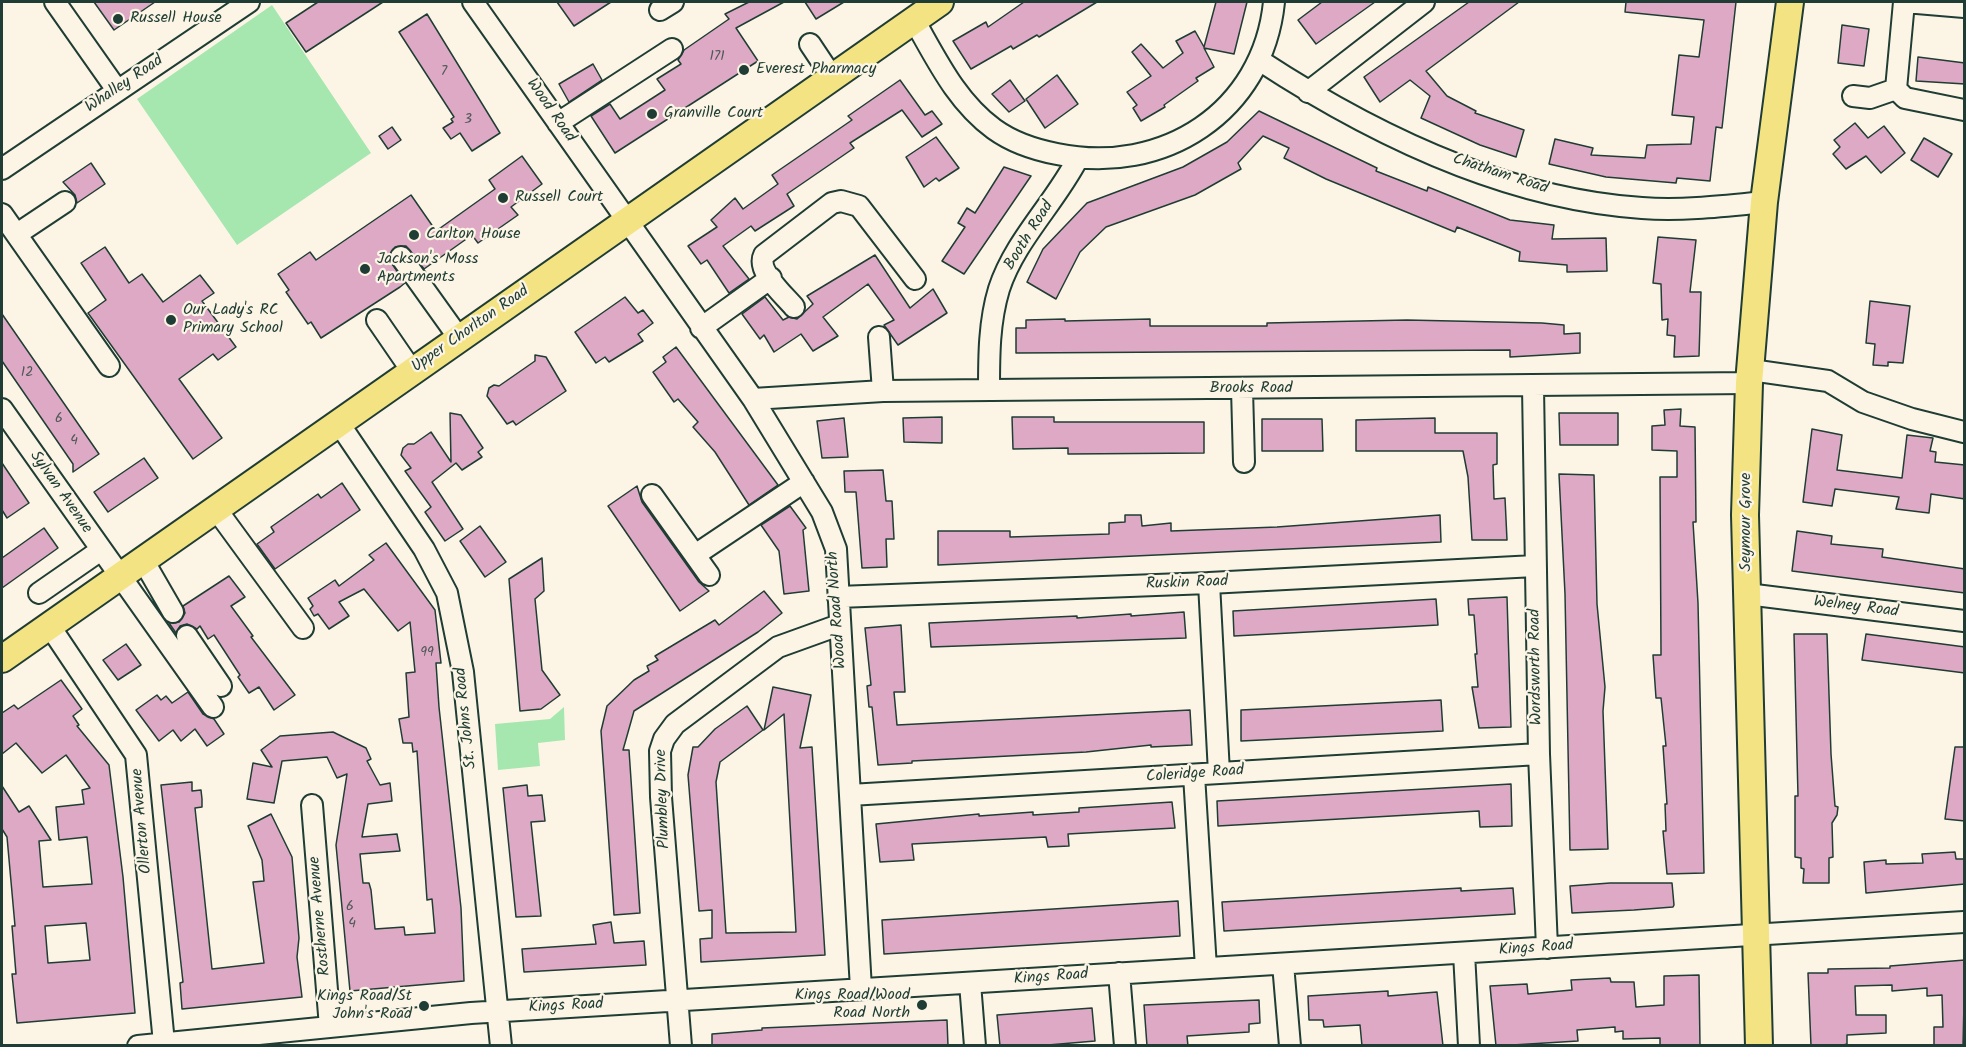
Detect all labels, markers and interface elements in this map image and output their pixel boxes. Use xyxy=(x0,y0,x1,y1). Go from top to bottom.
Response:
place label: Russell House xyxy=(130,9,222,29)
marker: Russell House xyxy=(111,12,125,26)
house number: 171 xyxy=(709,50,725,66)
street label: Whalley Road xyxy=(82,52,168,118)
place label: Everest Pharmacy xyxy=(756,60,876,80)
marker: Everest Pharmacy xyxy=(737,63,751,77)
house number: 7 xyxy=(441,65,447,81)
street label: Wood Road xyxy=(521,75,579,147)
place label: Granville Court xyxy=(664,104,763,124)
marker: Granville Court xyxy=(645,107,659,121)
house number: 3 xyxy=(464,113,472,129)
street label: Chatham Road xyxy=(1450,151,1550,199)
place label: Russell Court xyxy=(515,188,603,208)
marker: Russell Court xyxy=(496,191,510,205)
street label: Booth Road xyxy=(1001,198,1059,274)
place label: Carlton House xyxy=(426,225,520,245)
marker: Carlton House xyxy=(407,228,421,242)
place label: Jackson's Moss Apartments xyxy=(377,250,478,288)
marker: Jackson's Moss Apartments xyxy=(358,262,372,276)
street label: Upper Chorlton Road xyxy=(409,282,533,378)
place label: Our Lady's RC Primary School xyxy=(183,301,283,339)
marker: Our Lady's RC Primary School xyxy=(164,313,178,327)
house number: 12 xyxy=(21,366,33,382)
street label: Brooks Road xyxy=(1210,379,1292,399)
house number: 6 xyxy=(55,412,63,428)
house number: 4 xyxy=(70,434,78,450)
street label: Sylvan Avenue xyxy=(25,448,95,538)
street label: Seymour Grove xyxy=(1737,473,1757,571)
street label: Wood Road North xyxy=(824,550,852,670)
street label: Ruskin Road xyxy=(1146,573,1228,595)
street label: Welney Road xyxy=(1812,593,1900,623)
street label: Wordsworth Road xyxy=(1526,609,1548,725)
house number: 99 xyxy=(420,646,434,662)
street label: St. Johns Road xyxy=(452,666,482,770)
street label: Plumbley Drive xyxy=(653,749,675,849)
street label: Coleridge Road xyxy=(1145,762,1245,788)
street label: Ollerton Avenue xyxy=(129,768,157,874)
street label: Rostherne Avenue xyxy=(306,855,336,977)
house number: 6 xyxy=(346,900,354,916)
house number: 4 xyxy=(348,917,356,933)
street label: Kings Road xyxy=(1498,937,1574,961)
street label: Kings Road xyxy=(1013,966,1089,990)
place label: Kings Road/Wood Road North xyxy=(795,986,910,1024)
place label: Kings Road/St John's Road xyxy=(317,987,412,1025)
street label: Kings Road xyxy=(528,995,604,1019)
marker: Kings Road/Wood Road North xyxy=(915,998,929,1012)
marker: Kings Road/St John's Road xyxy=(417,999,431,1013)

